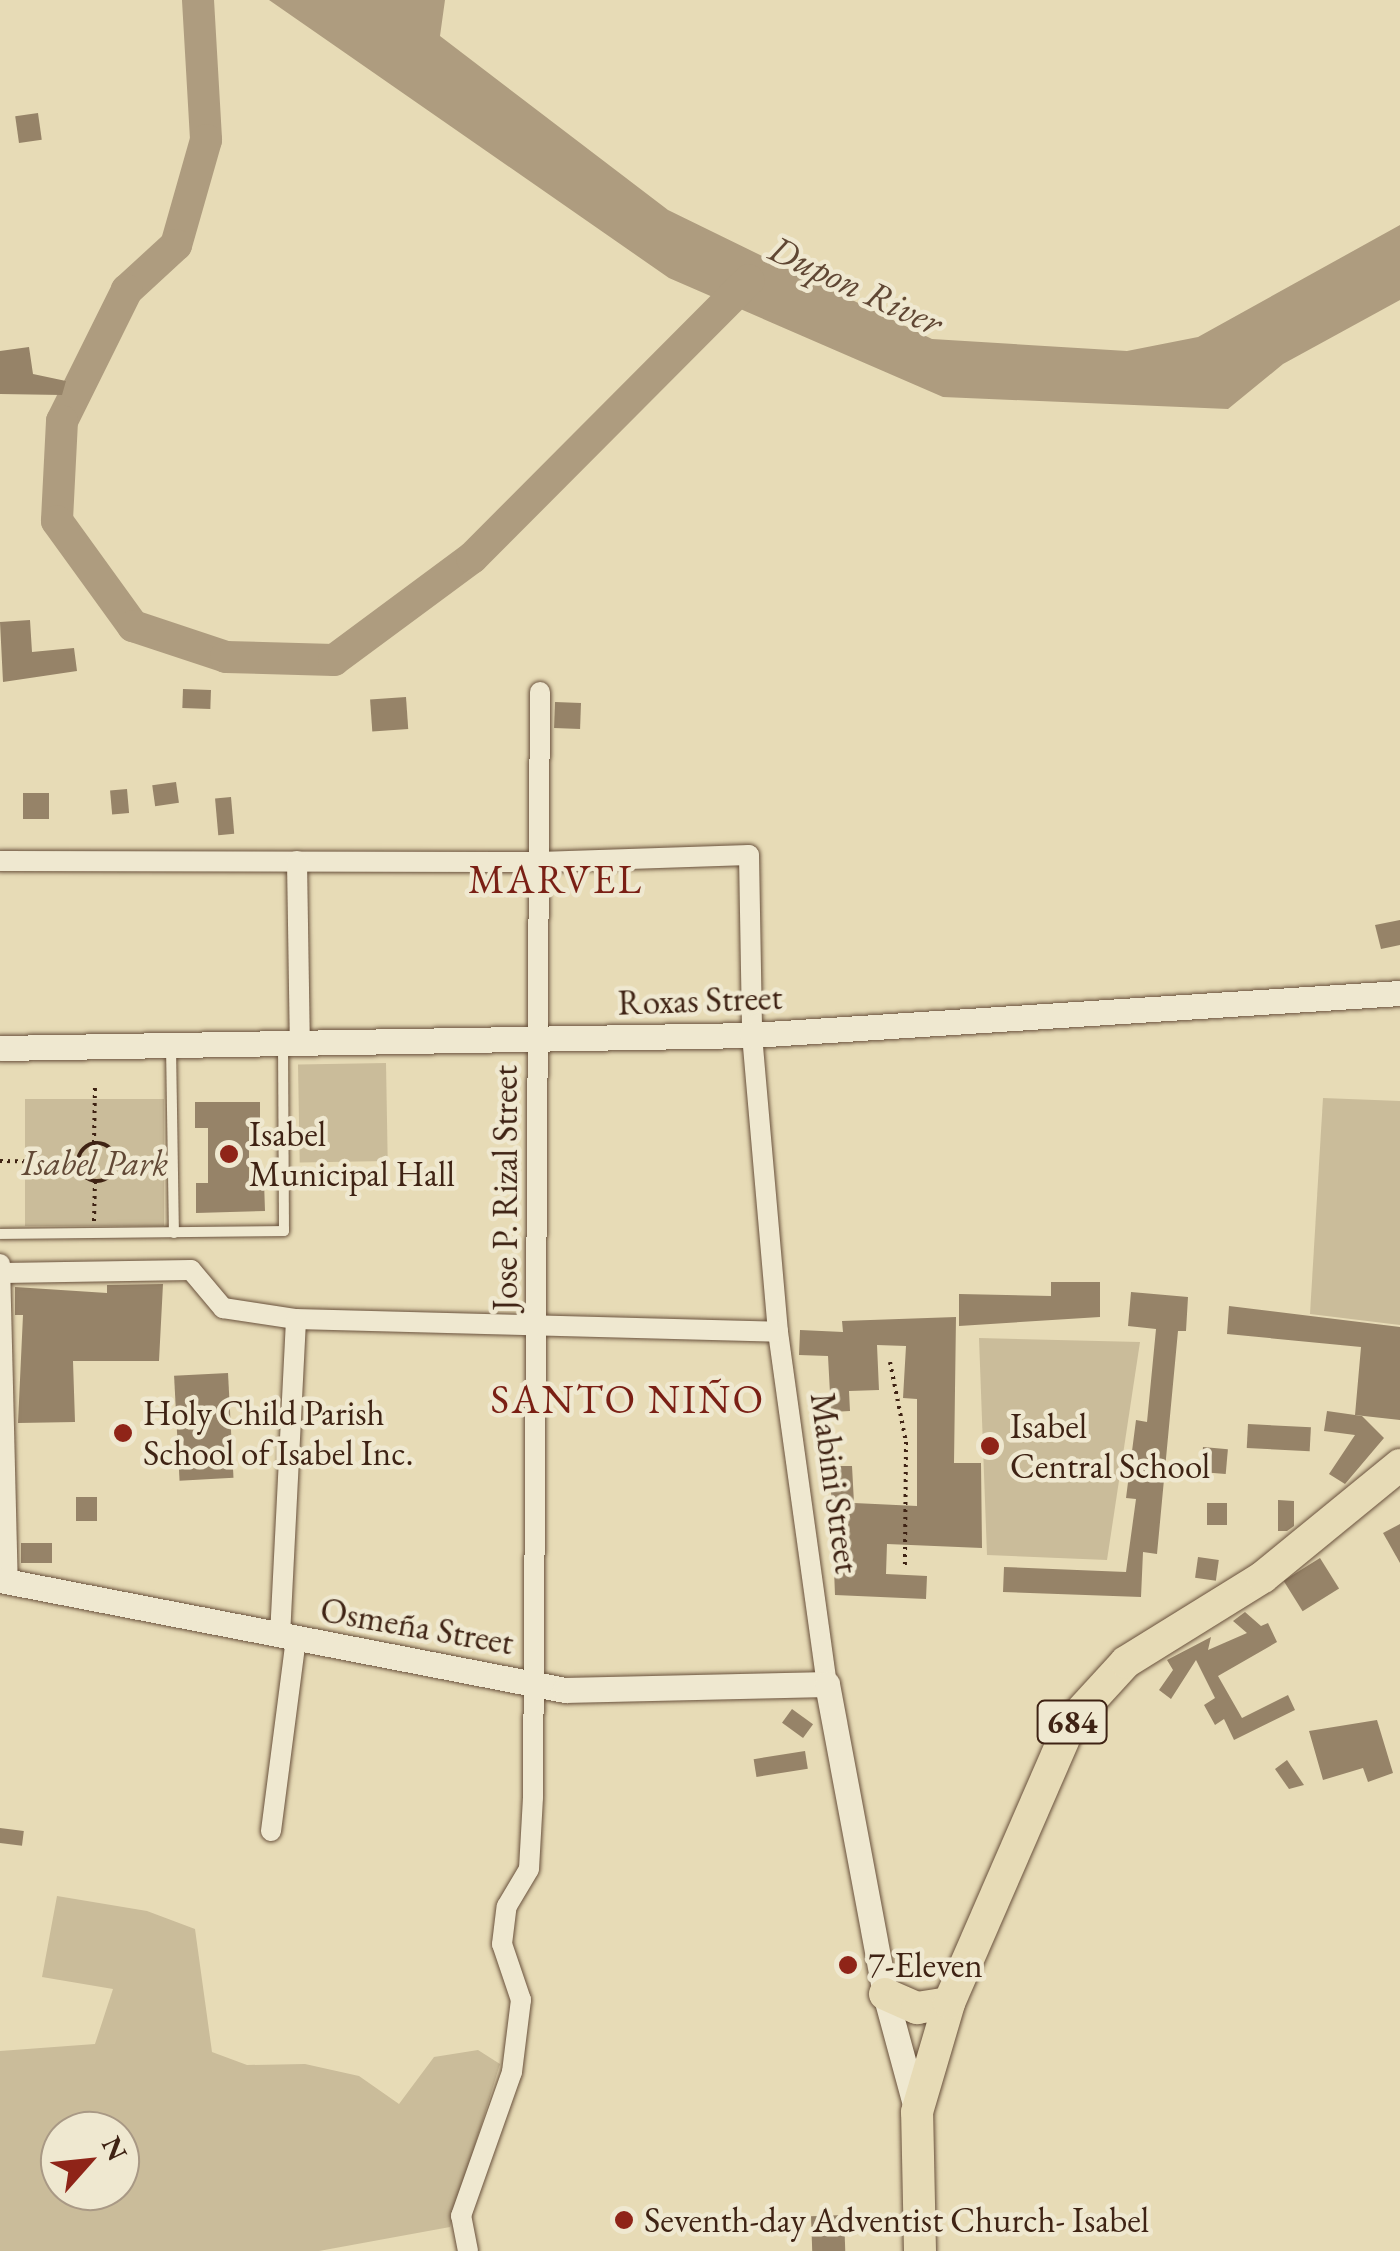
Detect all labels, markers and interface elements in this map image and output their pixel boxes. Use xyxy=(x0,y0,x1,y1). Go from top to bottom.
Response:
water label: Dupon River xyxy=(762,225,950,345)
district label: MARVEL xyxy=(468,855,644,903)
street label: Roxas Street xyxy=(617,976,783,1024)
street label: Jose P. Rizal Street xyxy=(484,1065,526,1311)
place label: Isabel Municipal Hall xyxy=(249,1113,455,1195)
park label: Isabel Park xyxy=(22,1142,168,1184)
marker: Isabel Municipal Hall xyxy=(218,1143,240,1165)
district label: SANTO NIÑO xyxy=(491,1375,765,1423)
street label: Mabini Street xyxy=(802,1390,868,1576)
place label: Holy Child Parish School of Isabel Inc. xyxy=(143,1392,413,1474)
place label: Isabel Central School xyxy=(1010,1405,1210,1487)
marker: Holy Child Parish School of Isabel Inc. xyxy=(112,1422,134,1444)
marker: Isabel Central School xyxy=(979,1435,1001,1457)
street label: Osmeña Street xyxy=(317,1588,517,1664)
road number: 684 xyxy=(1034,1695,1110,1749)
place label: 7-Eleven xyxy=(868,1944,983,1986)
marker: 7-Eleven xyxy=(837,1954,859,1976)
north arrow xyxy=(40,2111,140,2211)
text: N xyxy=(94,2130,136,2167)
place label: Seventh-day Adventist Church- Isabel xyxy=(644,2199,1149,2241)
marker: Seventh-day Adventist Church- Isabel xyxy=(613,2209,635,2231)

